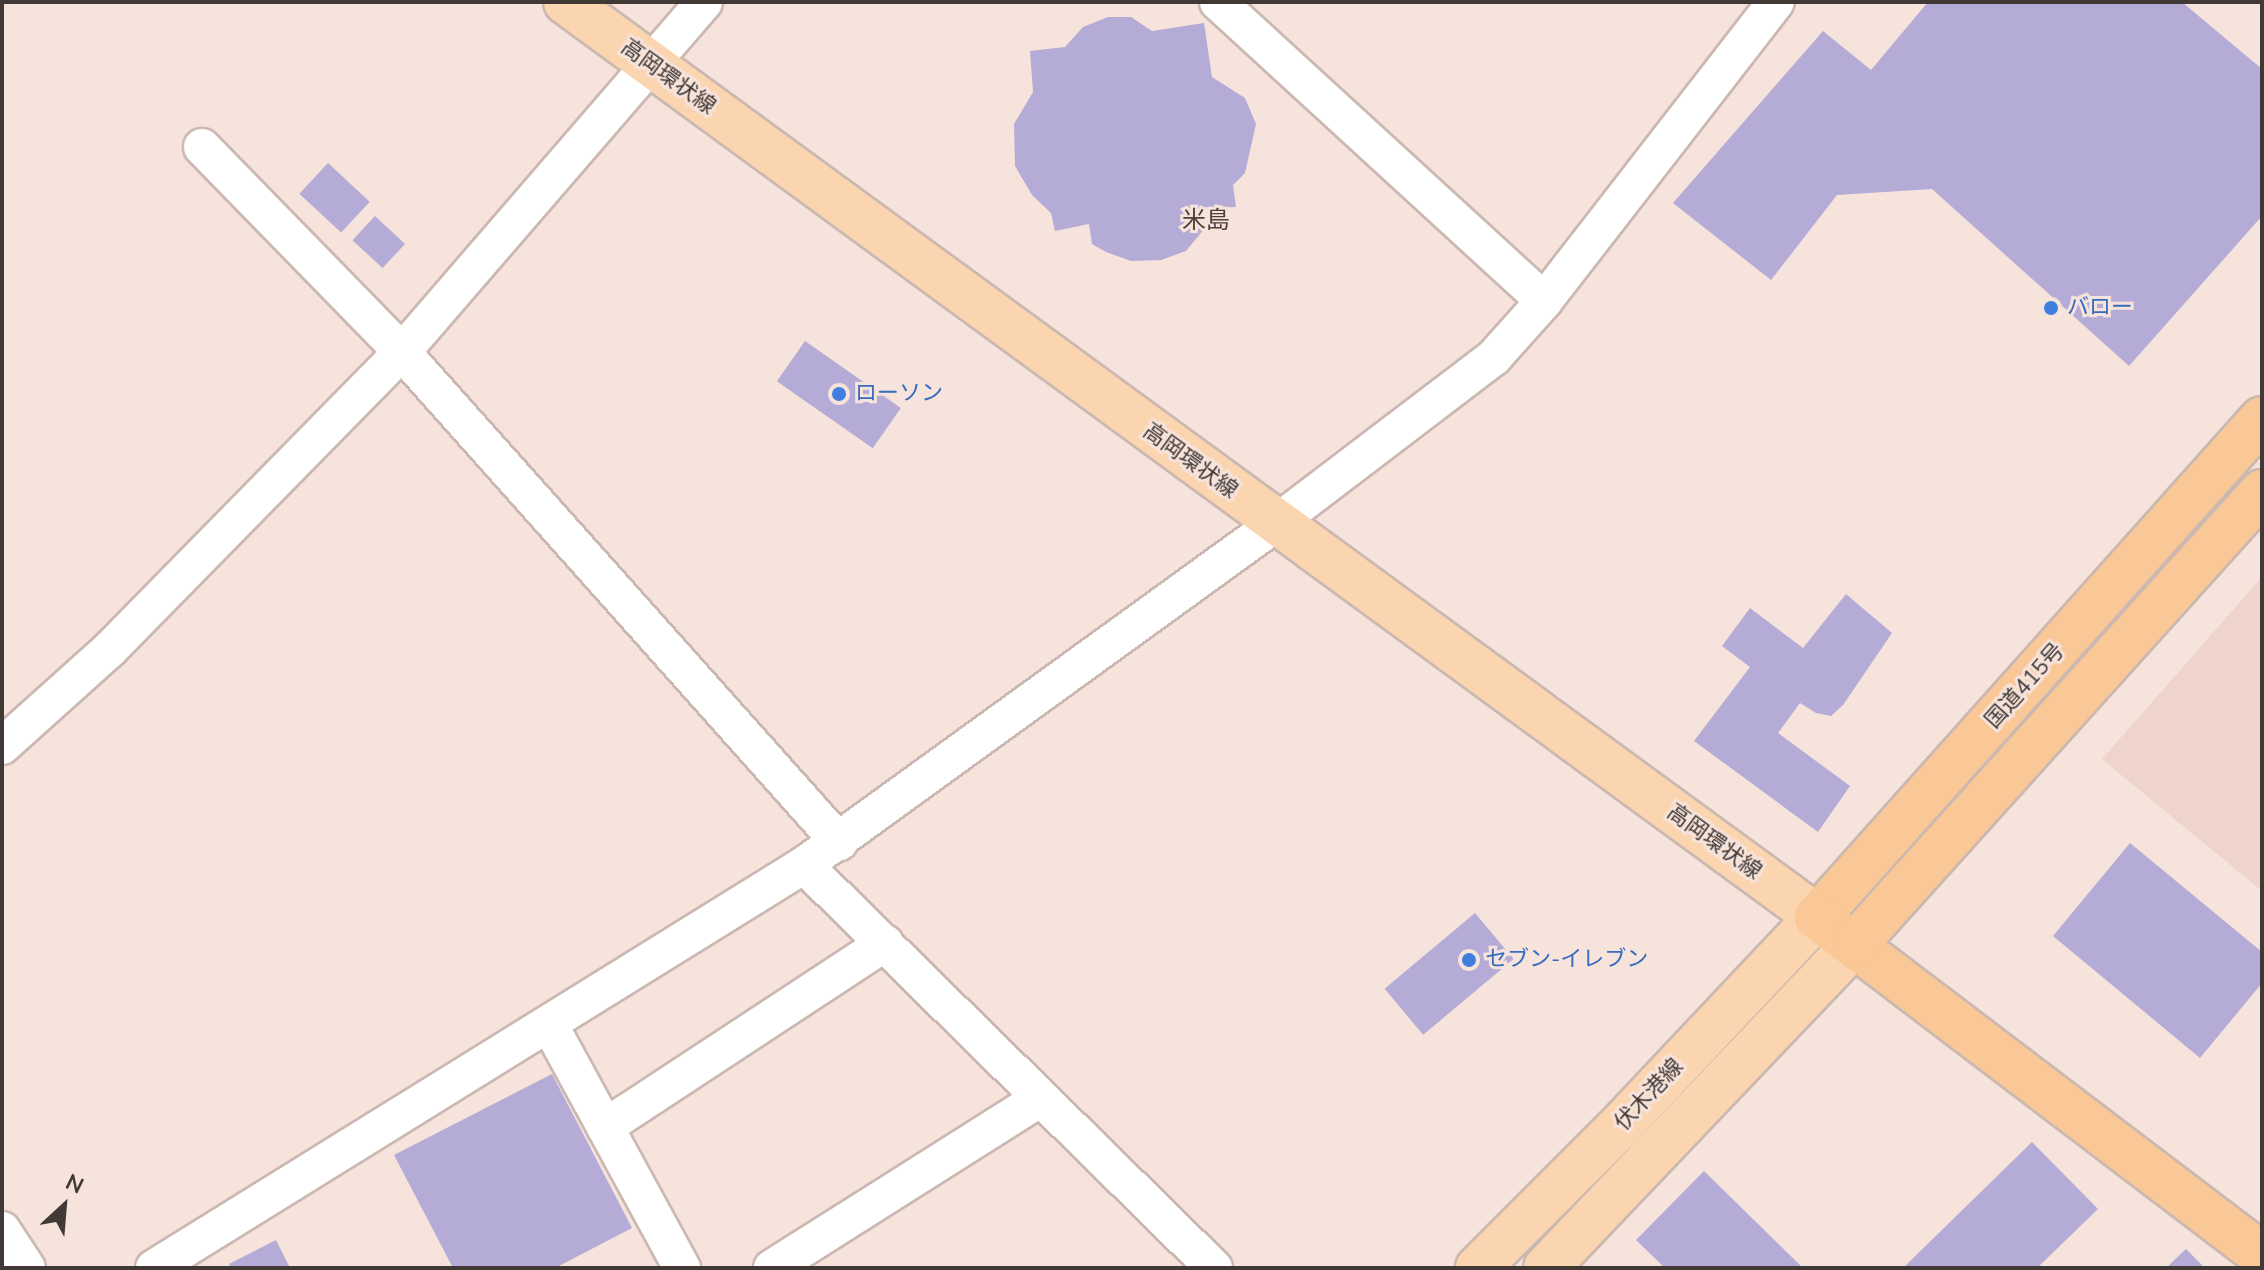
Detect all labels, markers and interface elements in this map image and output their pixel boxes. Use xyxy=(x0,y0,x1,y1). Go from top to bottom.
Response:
street label: 高岡環状線 xyxy=(616,34,720,120)
district label: 米島 xyxy=(1182,207,1230,235)
place label: バロー xyxy=(2067,295,2133,321)
marker: バロー xyxy=(2042,299,2060,317)
place label: ローソン xyxy=(855,381,943,407)
marker: ローソン xyxy=(830,385,848,403)
street label: 高岡環状線 xyxy=(1138,418,1242,504)
street label: 国道415号 xyxy=(1980,638,2070,734)
street label: 高岡環状線 xyxy=(1662,799,1766,885)
place label: セブン-イレブン xyxy=(1485,947,1648,973)
marker: セブン-イレブン xyxy=(1460,951,1478,969)
street label: 伏木港線 xyxy=(1609,1054,1689,1136)
north arrow xyxy=(24,1166,104,1246)
text: N xyxy=(61,1167,88,1202)

